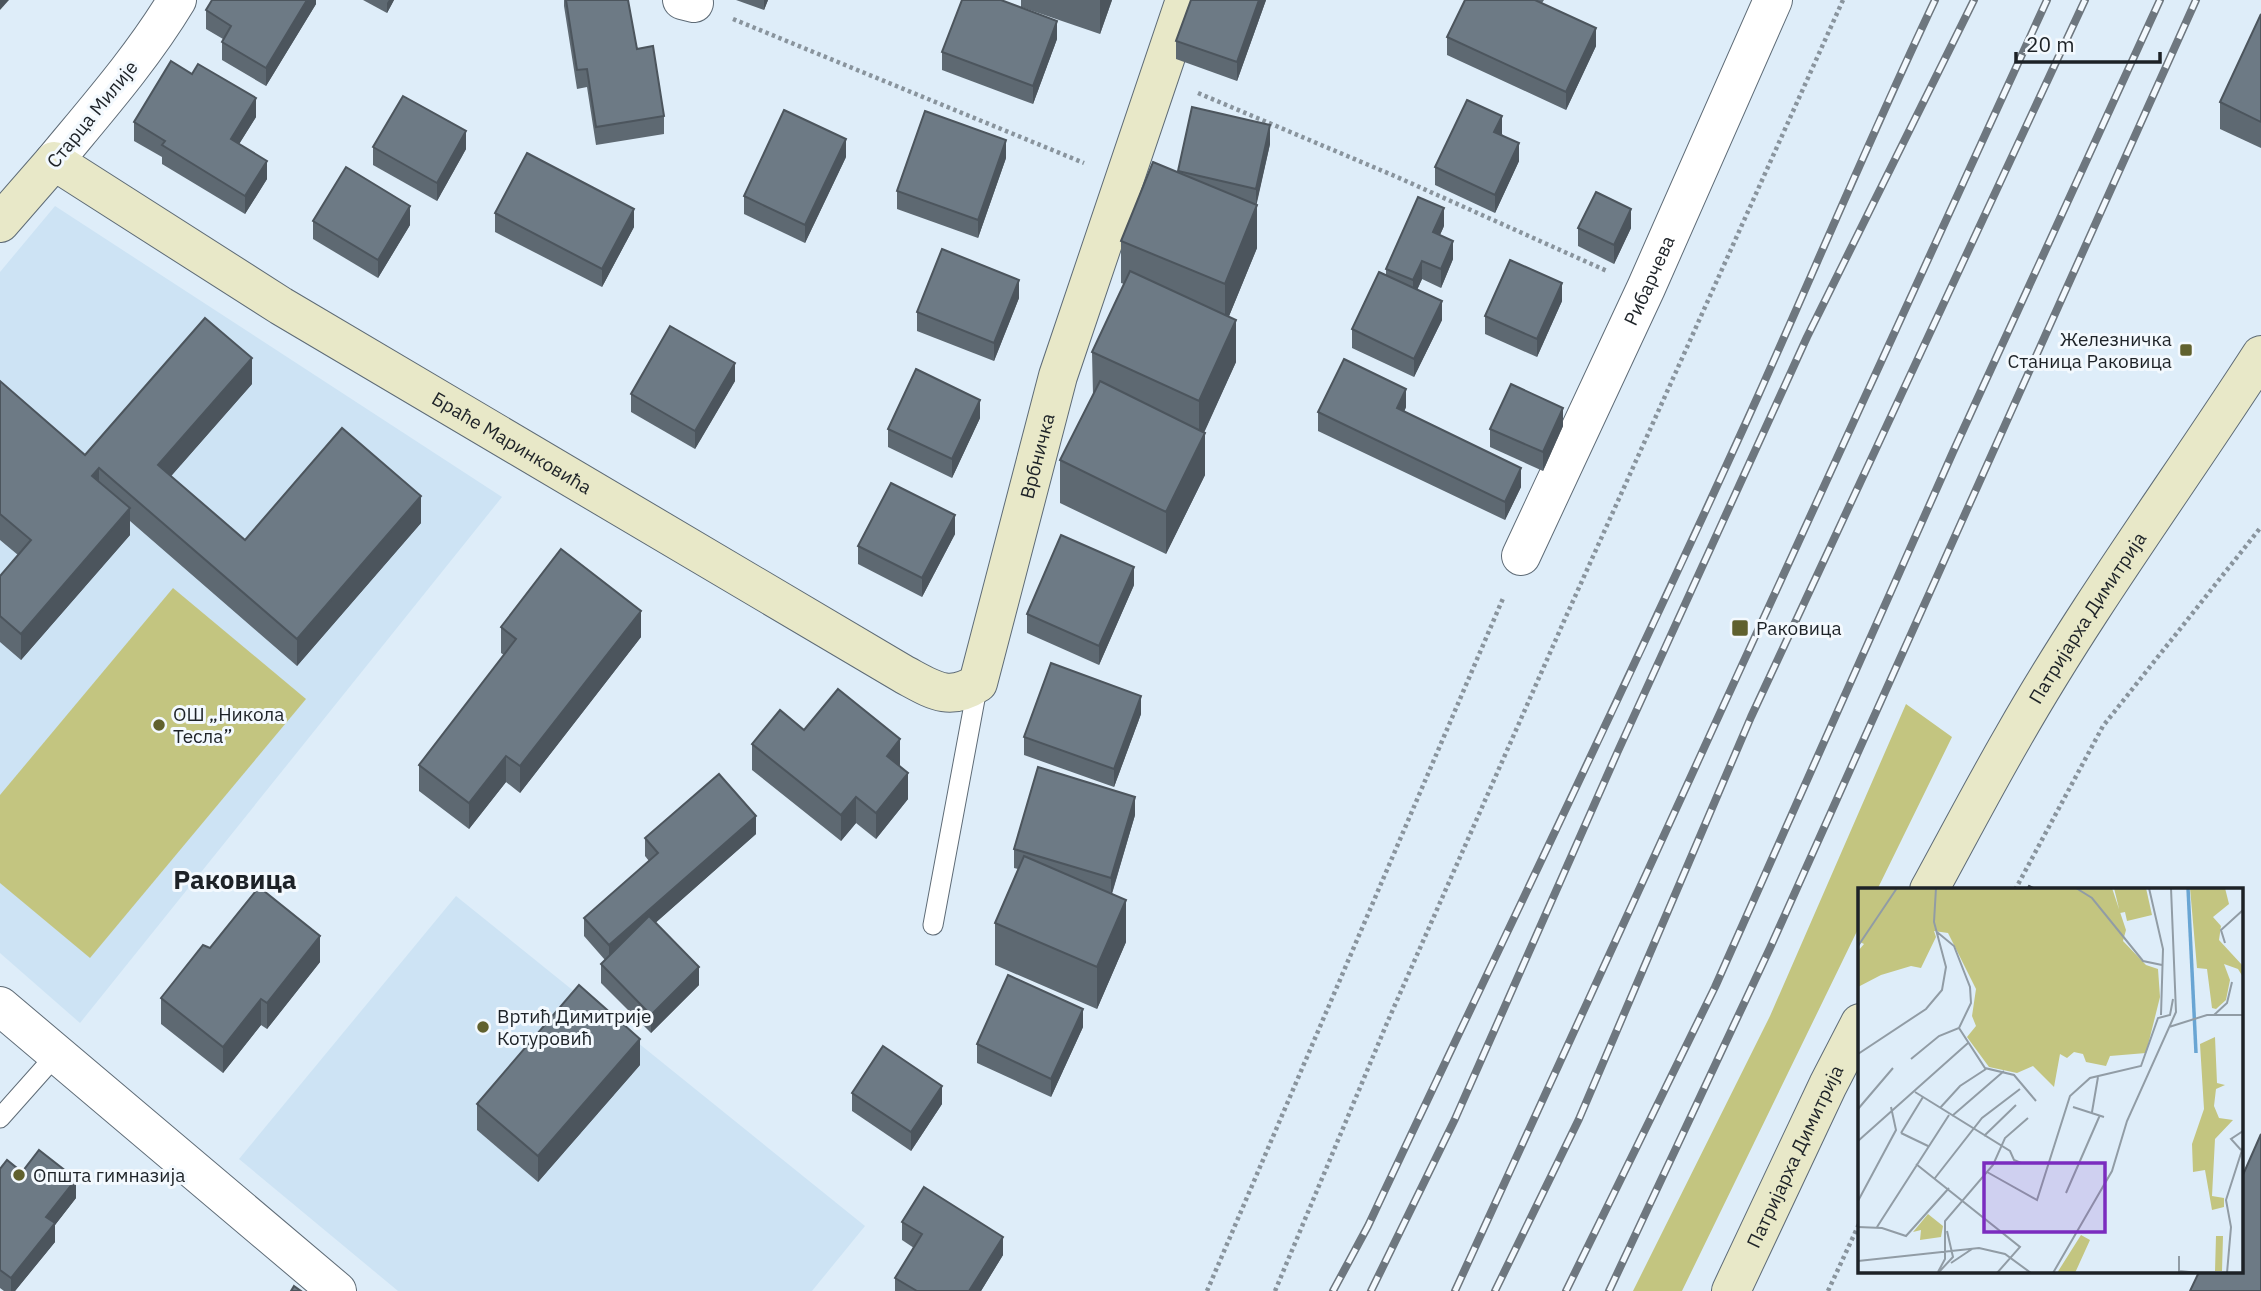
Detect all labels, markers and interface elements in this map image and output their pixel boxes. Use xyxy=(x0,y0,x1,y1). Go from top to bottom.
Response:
scale bar xyxy=(2016,21,2160,65)
text: 20 m xyxy=(2026,30,2075,58)
street label: Старца Милије xyxy=(41,55,143,173)
street label: Рибарчева xyxy=(1618,232,1680,329)
place label: Железничка Станица Раковица xyxy=(2007,327,2172,373)
marker: Железничка Станица Раковица xyxy=(2178,342,2194,358)
street label: Браће Маринковића xyxy=(428,386,596,499)
street label: Врбничка xyxy=(1015,411,1060,501)
street label: Патријарха Димитрија xyxy=(2023,527,2151,708)
place label: Раковица xyxy=(1756,616,1842,640)
marker: Раковица xyxy=(1730,618,1750,638)
place label: ОШ „Никола Тесла” xyxy=(173,702,284,748)
marker: ОШ „Никола Тесла” xyxy=(151,717,167,733)
district label: Раковица xyxy=(173,862,297,896)
inset map xyxy=(1858,888,2244,1274)
place label: Вртић Димитрије Котуровић xyxy=(497,1004,651,1050)
marker: Вртић Димитрије Котуровић xyxy=(475,1019,491,1035)
street label: Патријарха Димитрија xyxy=(1741,1061,1848,1252)
place label: Општа гимназија xyxy=(33,1163,185,1187)
marker: Општа гимназија xyxy=(11,1167,27,1183)

